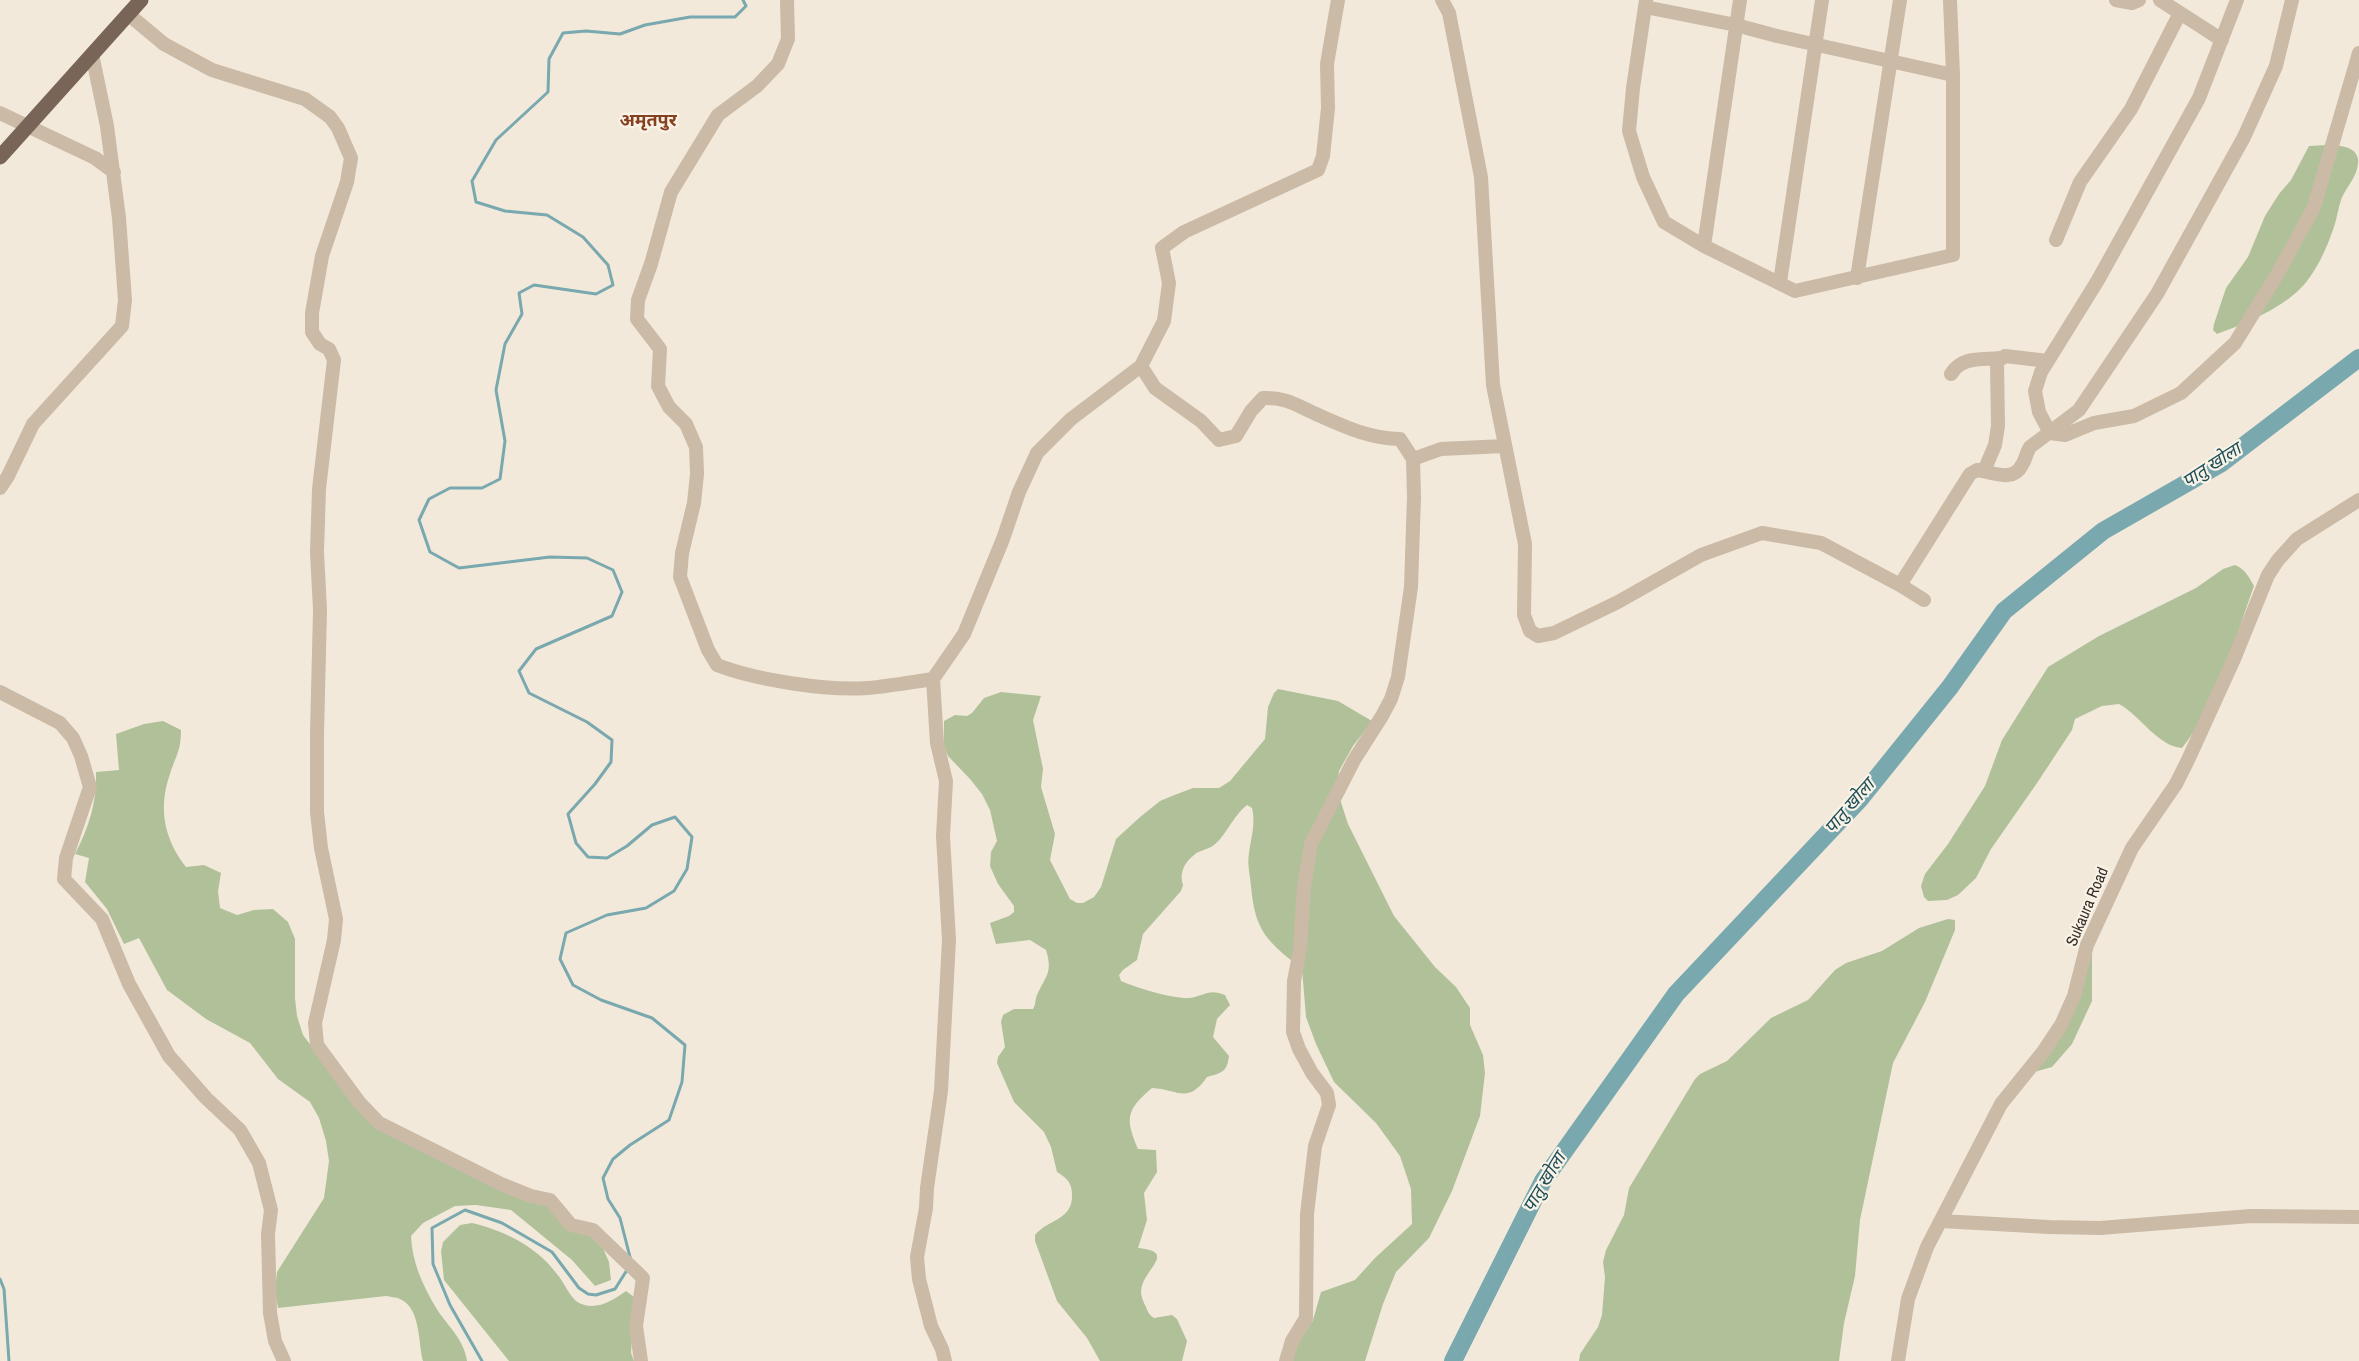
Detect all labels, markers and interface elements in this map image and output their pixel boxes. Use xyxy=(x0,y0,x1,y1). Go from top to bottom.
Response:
district label: अमृतपुर xyxy=(619,110,677,132)
water label: पातु खोला xyxy=(2179,439,2245,493)
water label: पातु खोला xyxy=(1820,775,1880,839)
street label: Sukaura Road xyxy=(2063,865,2113,949)
water label: पातु खोला xyxy=(1519,1149,1571,1217)

